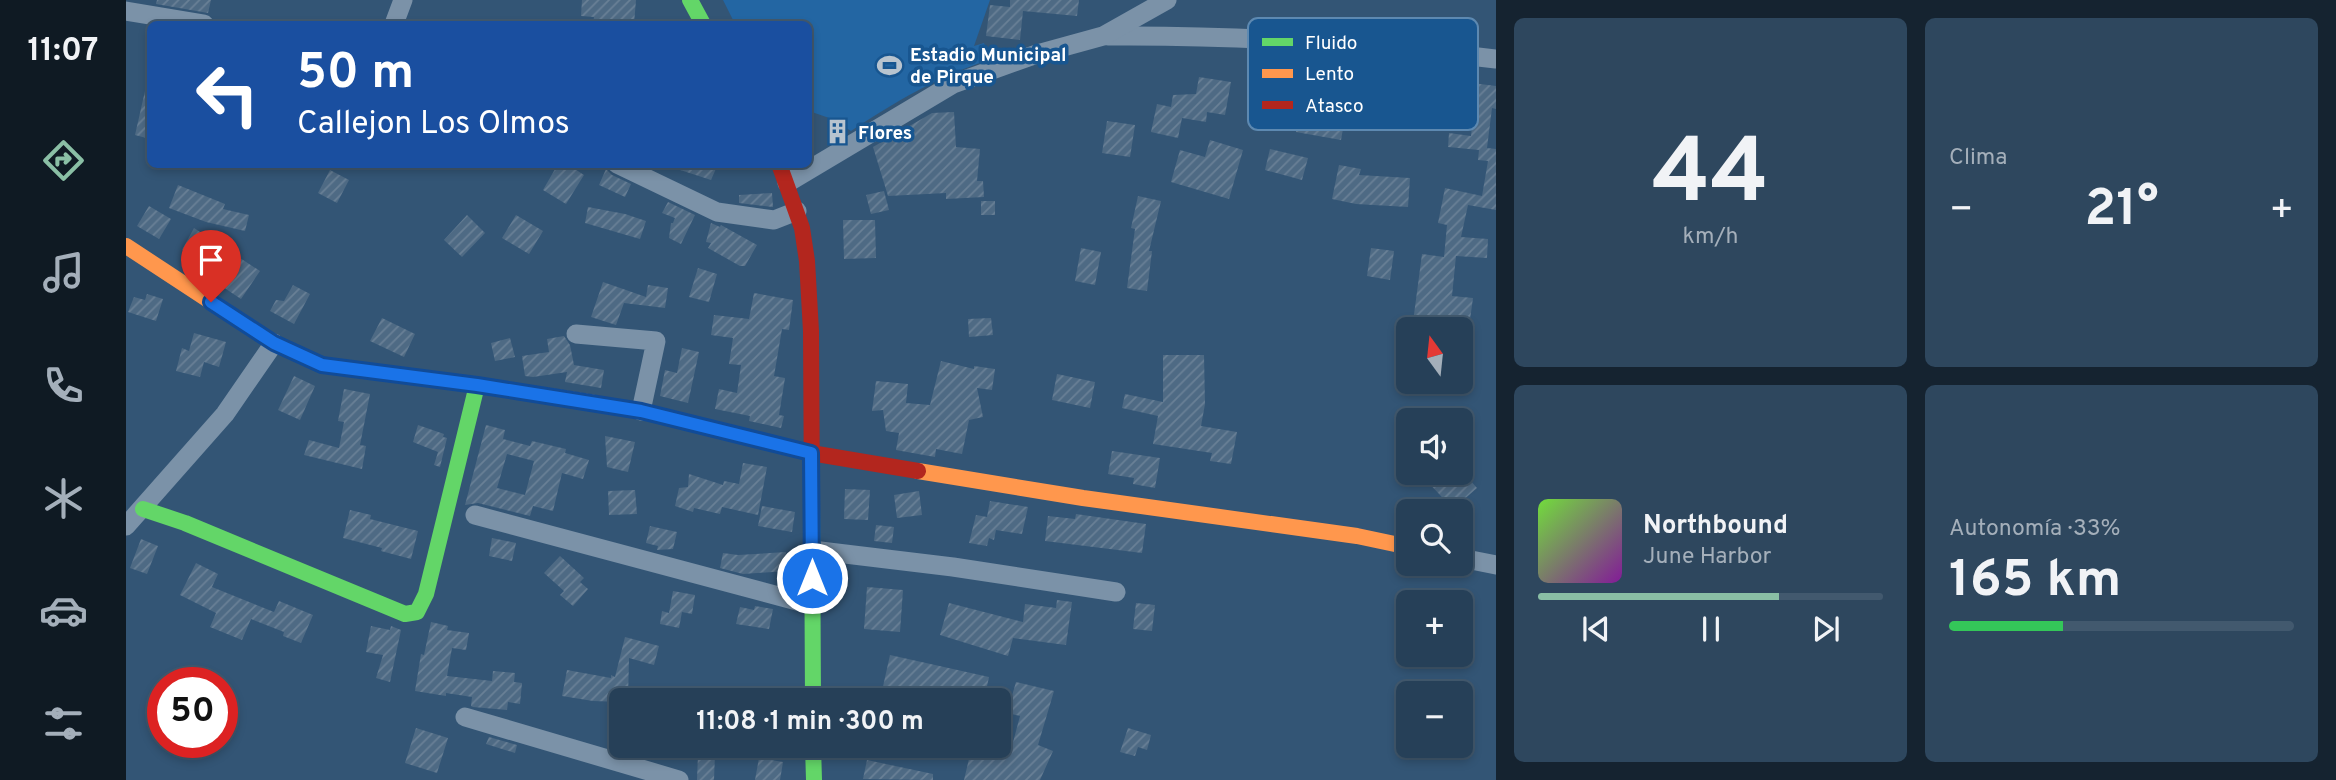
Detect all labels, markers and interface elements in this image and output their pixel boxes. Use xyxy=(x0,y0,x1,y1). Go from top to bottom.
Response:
legend xyxy=(1248,18,1478,130)
text: 11:07 xyxy=(28,32,98,72)
text: Fluido xyxy=(1305,32,1357,56)
text: 50 m xyxy=(297,44,414,106)
place label: Estadio Municipal de Pirque xyxy=(910,44,1067,90)
icon: left xyxy=(182,49,273,140)
sports icon: Estadio Municipal de Pirque xyxy=(876,51,904,79)
text: Lento xyxy=(1305,63,1354,87)
text: Atasco xyxy=(1305,95,1364,119)
text: Callejon Los Olmos xyxy=(297,105,570,145)
building icon: Flores xyxy=(824,118,852,146)
text: 44 xyxy=(1652,120,1769,235)
place label: Flores xyxy=(858,122,912,146)
icon: directions xyxy=(39,136,88,185)
text: Clima xyxy=(1949,144,2007,173)
text: 21° xyxy=(2084,178,2159,244)
text: − xyxy=(1949,187,1974,236)
text: + xyxy=(2269,187,2294,236)
text: km/h xyxy=(1683,223,1738,252)
pin xyxy=(181,230,241,302)
icon: arrive xyxy=(192,241,230,279)
icon: music xyxy=(39,248,88,297)
north arrow xyxy=(1396,317,1474,394)
map controls xyxy=(1396,317,1473,758)
icon: phone xyxy=(39,361,88,410)
button: sound xyxy=(1396,408,1473,485)
icon: climate xyxy=(39,474,88,523)
button: search xyxy=(1396,499,1473,576)
text: Northbound xyxy=(1643,510,1788,543)
text: Autonomía · 33% xyxy=(1949,515,2121,544)
position arrow xyxy=(775,541,849,615)
text: June Harbor xyxy=(1643,543,1771,572)
text: 165 km xyxy=(1949,549,2121,615)
icon: car xyxy=(39,586,88,635)
button: + xyxy=(1396,590,1473,667)
icon: previous xyxy=(1577,610,1615,648)
icon: pause xyxy=(1692,610,1730,648)
icon: next xyxy=(1807,610,1845,648)
speed limit sign: 50 xyxy=(147,667,238,758)
button: − xyxy=(1396,681,1473,758)
icon: filters xyxy=(39,699,88,748)
text: 11:08 · 1 min · 300 m xyxy=(696,706,924,739)

